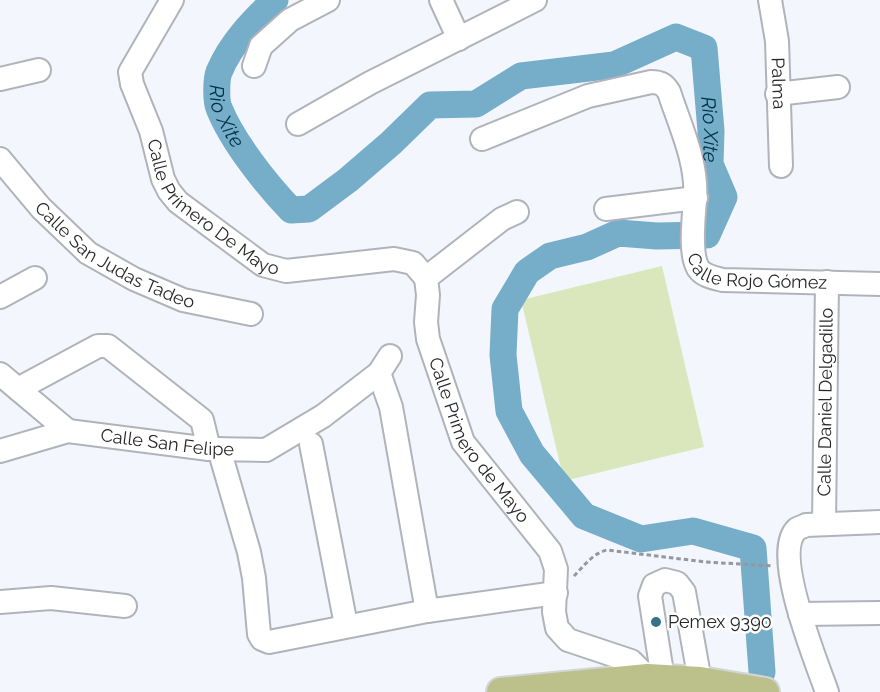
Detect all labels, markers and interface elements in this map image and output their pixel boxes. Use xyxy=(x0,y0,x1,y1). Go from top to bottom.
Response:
street label: Palma xyxy=(768,57,790,110)
water label: Rio Xite xyxy=(205,85,250,152)
water label: Rio Xite xyxy=(696,95,723,163)
street label: Calle Primero De Mayo xyxy=(143,137,282,279)
street label: Calle San Judas Tadeo xyxy=(31,197,197,312)
street label: Calle Rojo Gómez xyxy=(684,251,828,293)
street label: Calle Daniel Delgadillo xyxy=(813,307,837,496)
street label: Calle Primero de Mayo xyxy=(425,355,534,527)
street label: Calle San Felipe xyxy=(100,424,235,459)
place label: Pemex 9390 xyxy=(668,611,772,632)
marker: Pemex 9390 xyxy=(649,615,663,629)

